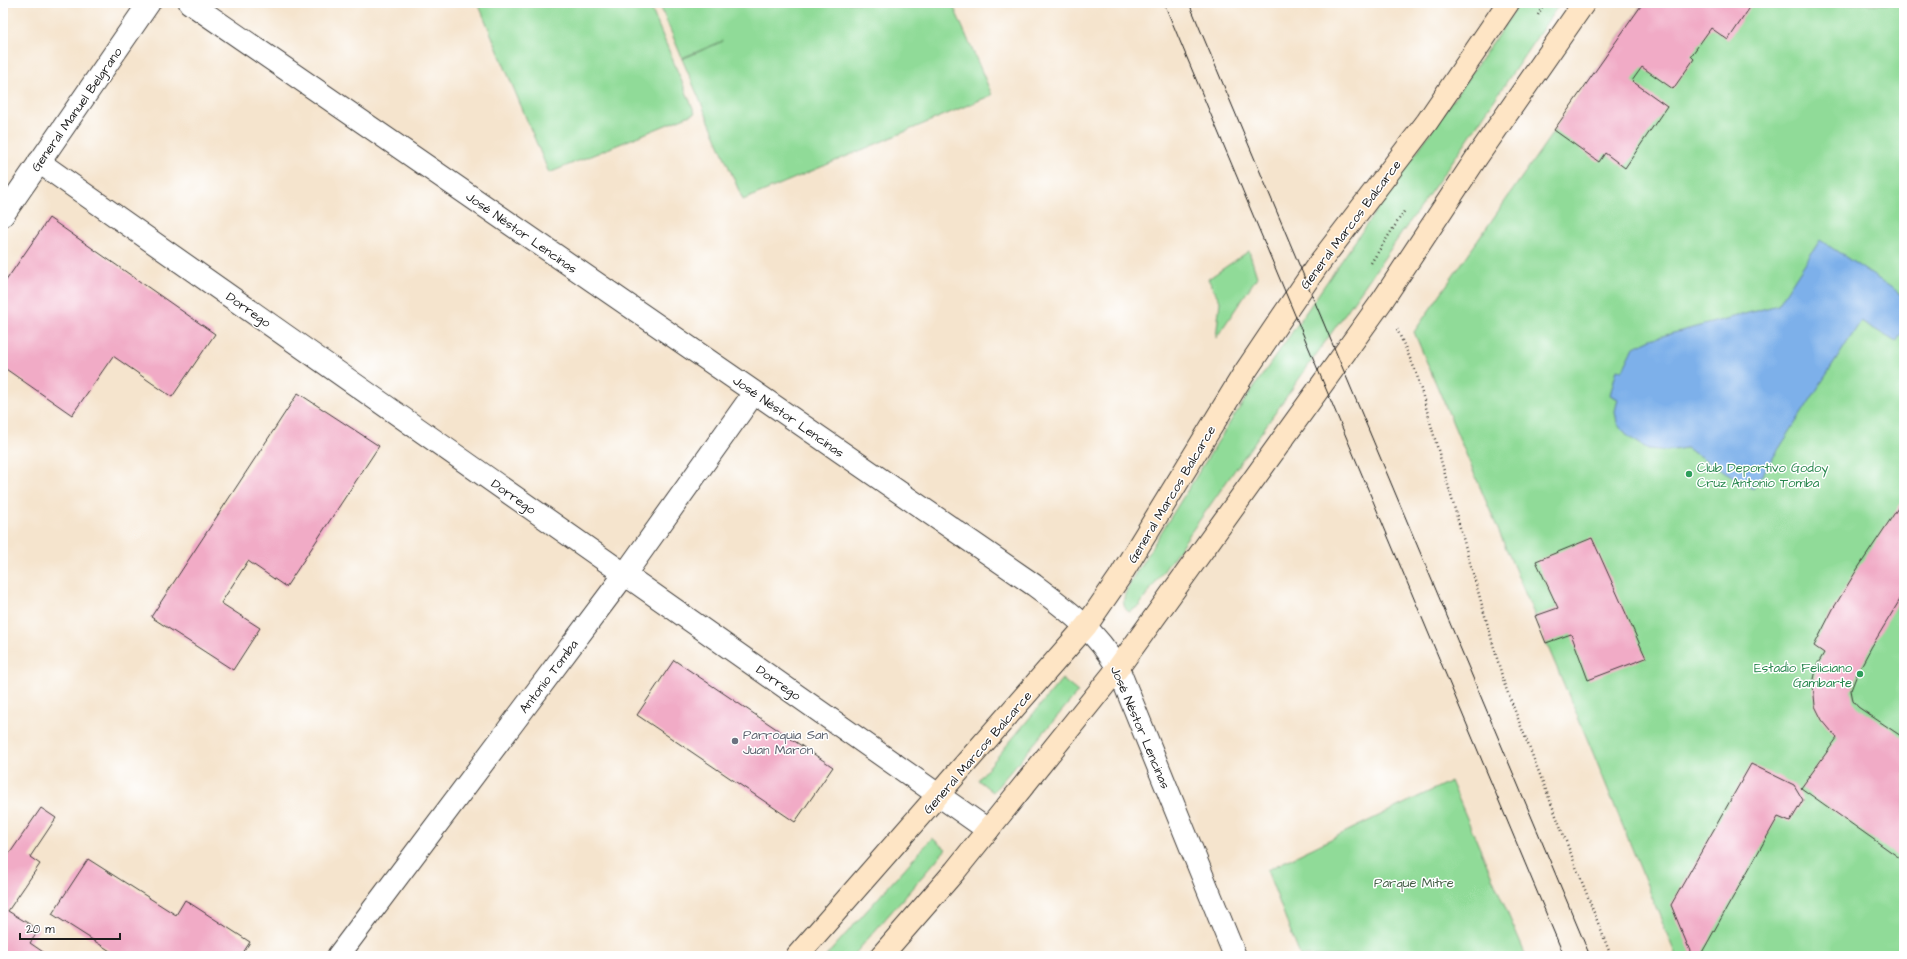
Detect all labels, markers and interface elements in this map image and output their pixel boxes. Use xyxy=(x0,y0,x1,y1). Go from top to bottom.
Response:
street label: General Manuel Belgrano xyxy=(27,43,128,176)
street label: General Marcos Balcarce xyxy=(1296,156,1405,293)
street label: José Néstor Lencinas xyxy=(462,188,581,278)
street label: Dorrego xyxy=(222,288,275,333)
street label: José Néstor Lencinas xyxy=(729,372,848,462)
street label: General Marcos Balcarce xyxy=(1124,422,1220,567)
place label: Club Deportivo Godoy Cruz Antonio Tomba xyxy=(1697,459,1828,492)
marker: Club Deportivo Godoy Cruz Antonio Tomba xyxy=(1684,469,1694,479)
street label: Dorrego xyxy=(487,475,540,520)
street label: Antonio Tomba xyxy=(515,636,583,717)
place label: Estadio Feliciano Gambarte xyxy=(1754,659,1853,692)
street label: Dorrego xyxy=(752,661,805,706)
street label: José Néstor Lencinas xyxy=(1106,663,1174,792)
marker: Estadio Feliciano Gambarte xyxy=(1855,669,1865,679)
street label: General Marcos Balcarce xyxy=(919,687,1036,818)
place label: Parroquia San Juan Maron xyxy=(743,726,829,759)
marker: Parroquia San Juan Maron xyxy=(730,736,740,746)
park label: Parque Mitre xyxy=(1374,874,1454,892)
scale bar xyxy=(20,915,120,941)
text: 20 m xyxy=(26,921,55,938)

